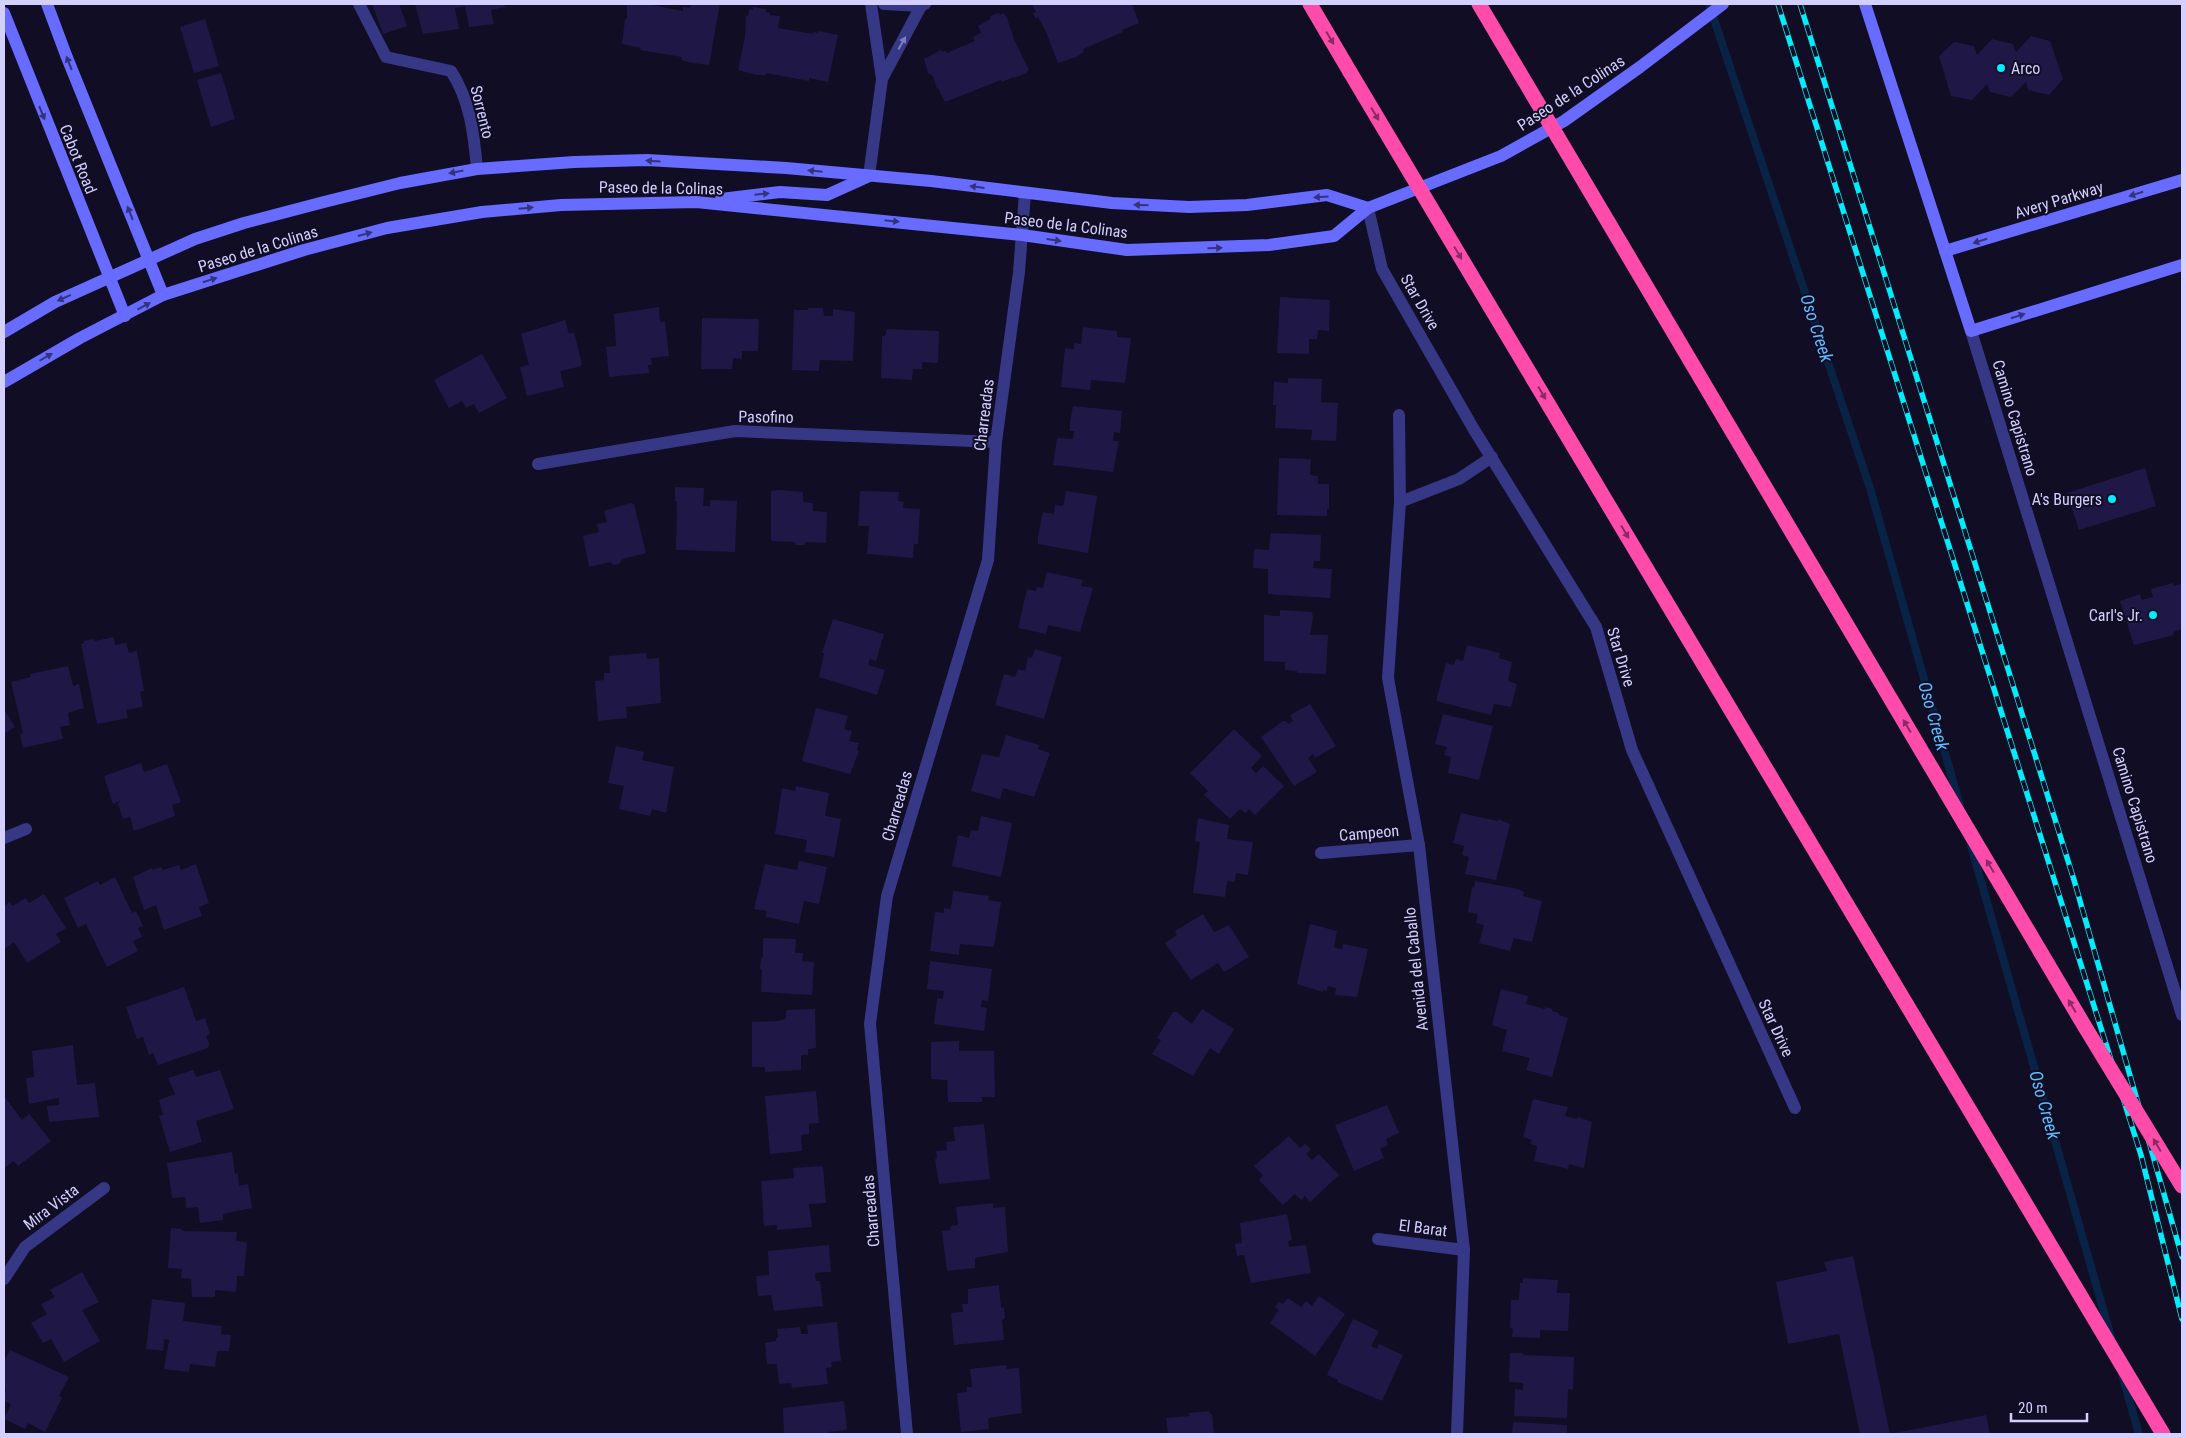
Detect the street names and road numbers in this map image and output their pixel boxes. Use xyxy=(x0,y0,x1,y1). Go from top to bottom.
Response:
street label: Paseo de la Colinas xyxy=(1514,51,1628,135)
street label: Sorrento xyxy=(466,84,498,140)
street label: Cabot Road xyxy=(55,122,101,196)
street label: Paseo de la Colinas xyxy=(599,177,723,199)
street label: Avery Parkway xyxy=(2012,177,2106,222)
street label: Paseo de la Colinas xyxy=(1003,208,1129,242)
street label: Paseo de la Colinas xyxy=(196,222,320,276)
street label: Star Drive xyxy=(1396,271,1444,333)
street label: Camino Capistrano xyxy=(1988,358,2042,478)
street label: Charreadas xyxy=(970,378,998,452)
street label: Pasofino xyxy=(738,407,794,427)
street label: Star Drive xyxy=(1603,625,1639,689)
street label: Camino Capistrano xyxy=(2108,745,2162,865)
street label: Charreadas xyxy=(878,769,916,843)
street label: Campeon xyxy=(1338,821,1400,845)
street label: Avenida del Caballo xyxy=(1400,906,1432,1032)
street label: Star Drive xyxy=(1754,996,1798,1060)
street label: Charreadas xyxy=(858,1174,884,1248)
street label: Mira Vista xyxy=(20,1180,82,1234)
street label: El Barat xyxy=(1398,1216,1449,1240)

